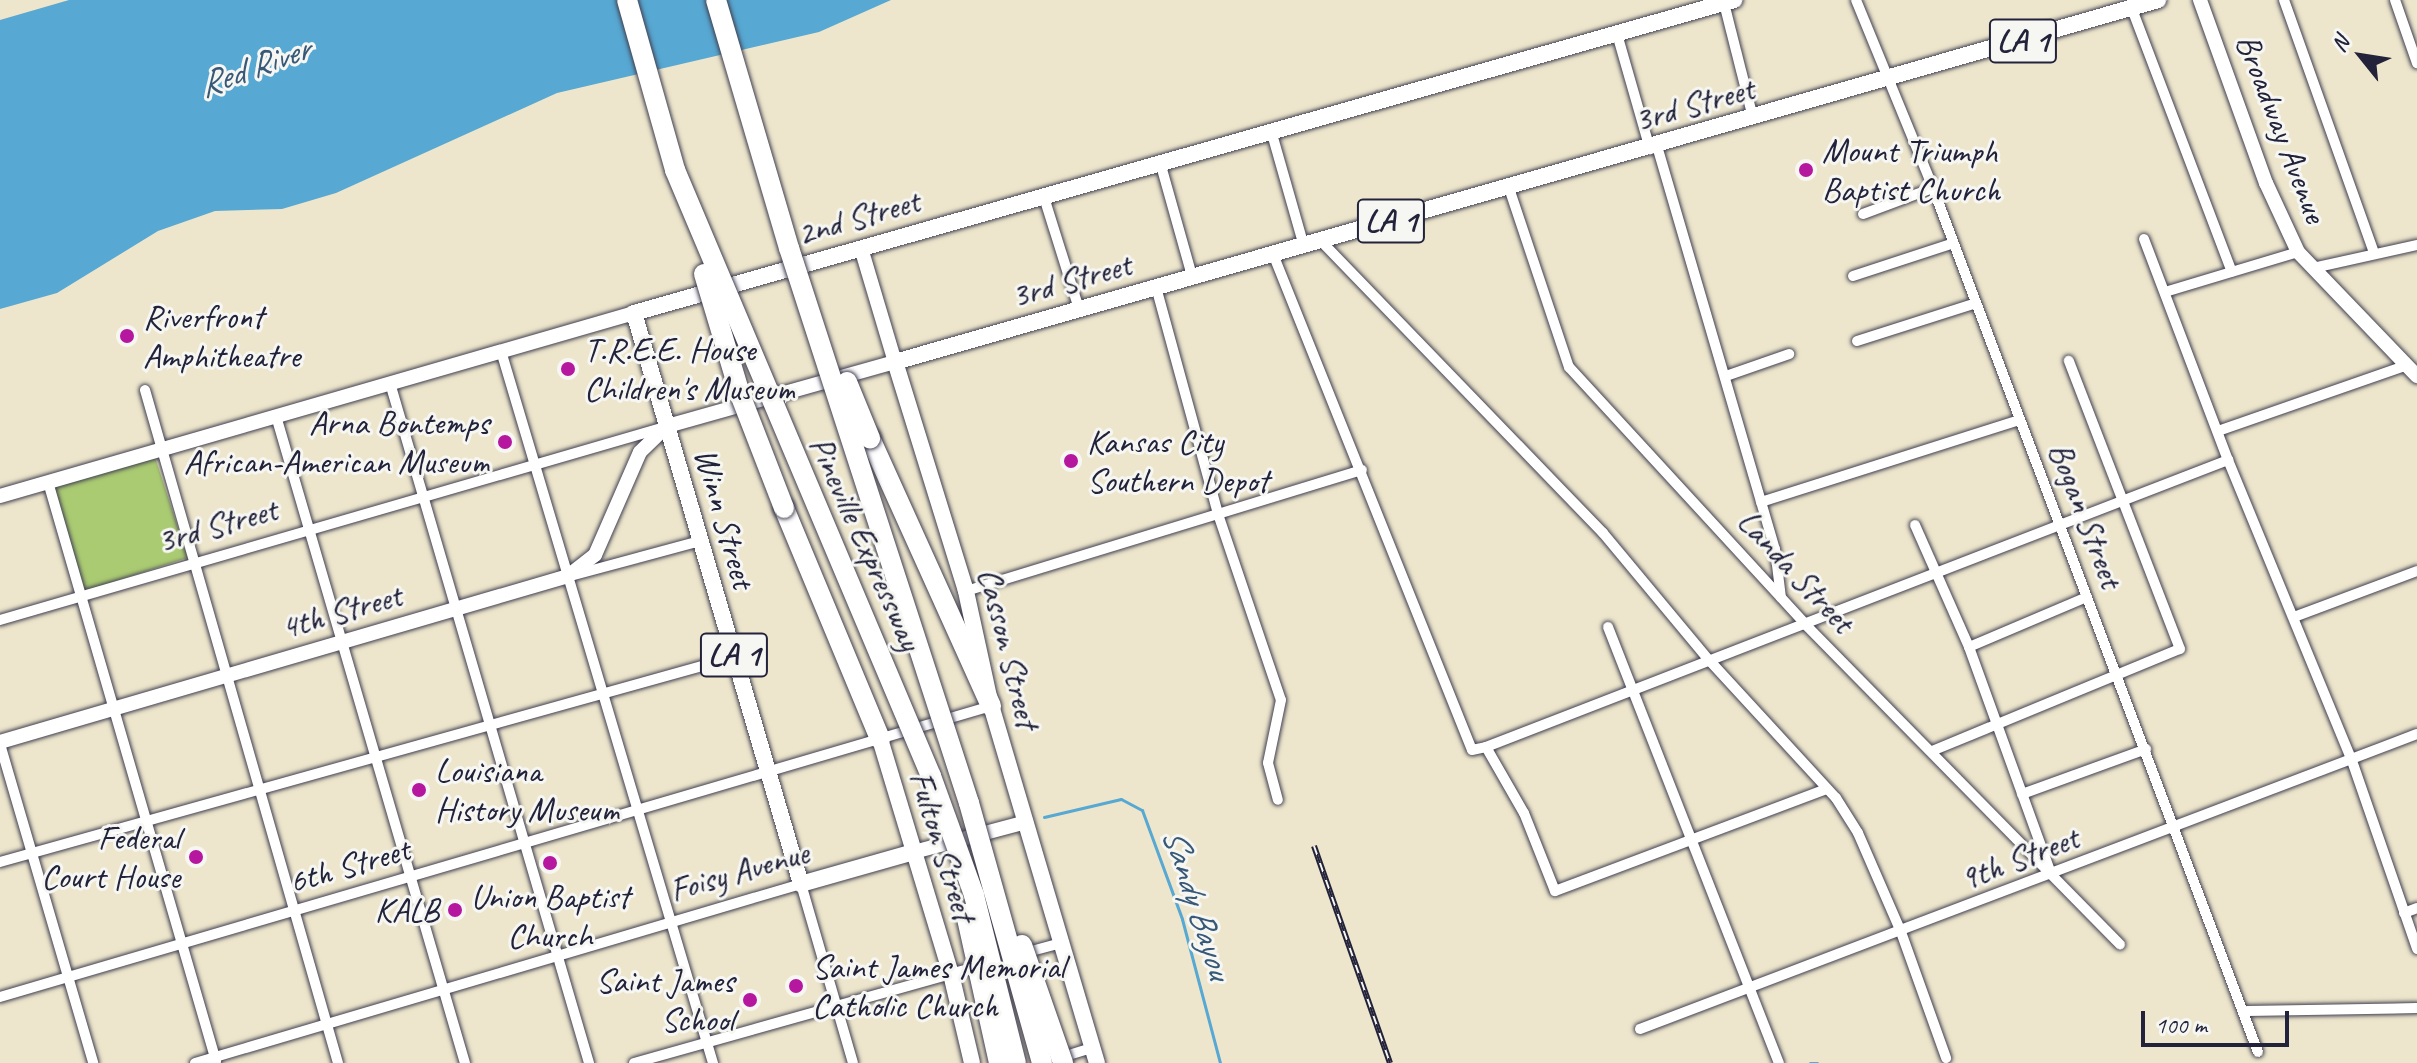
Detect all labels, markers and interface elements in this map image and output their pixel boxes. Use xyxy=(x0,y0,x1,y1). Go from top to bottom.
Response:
road number: LA 1 xyxy=(1987,13,2059,69)
north arrow xyxy=(2321,16,2401,96)
water label: Red River xyxy=(192,27,316,107)
street label: Broadway Avenue xyxy=(2227,28,2337,228)
text: N xyxy=(2325,31,2356,57)
street label: 3rd Street xyxy=(1629,67,1759,141)
place label: Mount Triumph Baptist Church xyxy=(1822,130,2001,210)
marker: Mount Triumph Baptist Church xyxy=(1797,161,1815,179)
street label: 2nd Street xyxy=(792,180,924,254)
road number: LA 1 xyxy=(1355,193,1427,249)
street label: 3rd Street xyxy=(1006,243,1136,317)
place label: Riverfront Amphitheatre xyxy=(143,296,300,376)
marker: Riverfront Amphitheatre xyxy=(118,327,136,345)
place label: T.R.E.E. House Children's Museum xyxy=(584,329,796,408)
marker: T.R.E.E. House Children's Museum xyxy=(559,360,577,378)
place label: Arna Bontemps African-American Museum xyxy=(182,402,489,482)
place label: Kansas City Southern Depot xyxy=(1087,421,1268,500)
street label: Pineville Expressway xyxy=(801,430,931,656)
marker: Arna Bontemps African-American Museum xyxy=(496,433,514,451)
street label: Bogan Street xyxy=(2040,436,2132,594)
street label: Winn Street xyxy=(685,443,765,593)
marker: Kansas City Southern Depot xyxy=(1062,452,1080,470)
street label: 3rd Street xyxy=(152,488,282,562)
street label: Landa Street xyxy=(1729,501,1863,641)
street label: Casson Street xyxy=(969,564,1049,732)
street label: 4th Street xyxy=(276,574,406,648)
road number: LA 1 xyxy=(698,627,770,683)
place label: Louisiana History Museum xyxy=(435,750,621,830)
street label: Fulton Street xyxy=(901,766,985,926)
marker: Louisiana History Museum xyxy=(410,781,428,799)
place label: Federal Court House xyxy=(41,817,180,896)
street label: 9th Street xyxy=(1954,817,2084,899)
water label: Sandy Bayou xyxy=(1152,822,1242,984)
street label: 6th Street xyxy=(284,828,414,902)
street label: Foisy Avenue xyxy=(665,832,813,910)
marker: Federal Court House xyxy=(187,848,205,866)
marker: Union Baptist Church xyxy=(541,854,559,872)
place label: Union Baptist Church xyxy=(470,876,630,956)
place label: KALB xyxy=(375,890,439,930)
marker: KALB xyxy=(446,901,464,919)
place label: Saint James Memorial Catholic Church xyxy=(812,946,1065,1026)
place label: Saint James School xyxy=(595,960,734,1040)
marker: Saint James Memorial Catholic Church xyxy=(787,977,805,995)
marker: Saint James School xyxy=(741,991,759,1009)
scale bar xyxy=(2145,995,2293,1045)
text: 100 m xyxy=(2155,1010,2207,1040)

